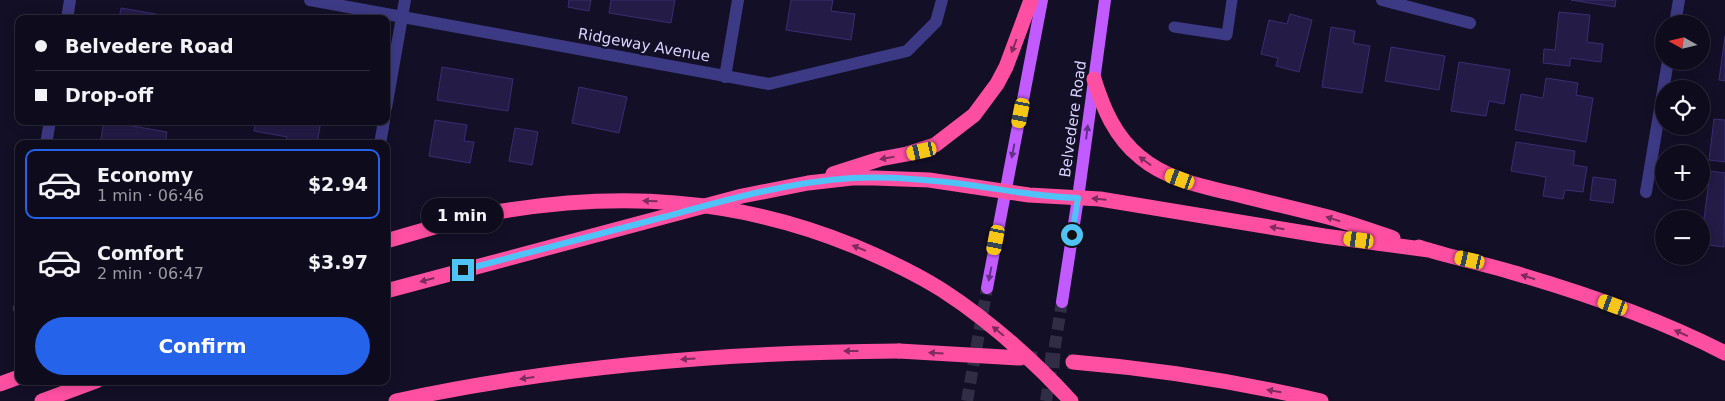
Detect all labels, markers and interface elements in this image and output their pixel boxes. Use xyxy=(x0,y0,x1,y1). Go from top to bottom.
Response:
north arrow xyxy=(1655,15,1710,70)
map controls xyxy=(1655,15,1710,265)
street label: Ridgeway Avenue xyxy=(577,25,711,65)
text: Belvedere Road xyxy=(65,35,234,57)
one-way arrow xyxy=(1010,39,1018,54)
street label: Belvedere Road xyxy=(1056,59,1090,179)
button: locate xyxy=(1655,80,1710,135)
text: Drop-off xyxy=(65,84,153,106)
car xyxy=(1010,97,1031,129)
one-way arrow xyxy=(1083,124,1091,140)
car xyxy=(905,140,938,162)
one-way arrow xyxy=(1009,143,1017,159)
button: + xyxy=(1655,145,1710,200)
one-way arrow xyxy=(879,154,895,162)
one-way arrow xyxy=(1138,156,1152,166)
icon: car xyxy=(37,162,82,207)
text: Economy xyxy=(97,164,193,186)
car xyxy=(1163,167,1196,191)
text: $2.94 xyxy=(308,173,368,195)
text: 1 min · 06:46 xyxy=(97,186,204,205)
one-way arrow xyxy=(1091,195,1107,203)
one-way arrow xyxy=(642,197,658,205)
callout: 1 min xyxy=(422,198,504,232)
text: 1 min xyxy=(437,206,487,225)
button: − xyxy=(1655,210,1710,265)
one-way arrow xyxy=(1325,214,1340,222)
one-way arrow xyxy=(1268,223,1284,231)
car xyxy=(985,224,1006,256)
route start xyxy=(1061,224,1083,246)
car xyxy=(1343,230,1374,250)
icon: car xyxy=(37,240,82,285)
text: Comfort xyxy=(97,242,184,264)
one-way arrow xyxy=(852,244,866,252)
car xyxy=(1453,249,1486,271)
text: $3.97 xyxy=(308,251,368,273)
route end xyxy=(452,259,474,281)
text: 2 min · 06:47 xyxy=(97,264,204,283)
one-way arrow xyxy=(985,266,993,282)
one-way arrow xyxy=(1521,273,1536,280)
one-way arrow xyxy=(420,276,435,284)
car xyxy=(1596,293,1629,317)
button: Confirm xyxy=(35,317,370,375)
one-way arrow xyxy=(991,326,1004,337)
one-way arrow xyxy=(1674,328,1688,336)
one-way arrow xyxy=(842,347,858,355)
one-way arrow xyxy=(928,348,944,356)
one-way arrow xyxy=(680,355,696,363)
one-way arrow xyxy=(519,374,535,382)
one-way arrow xyxy=(1265,386,1281,394)

